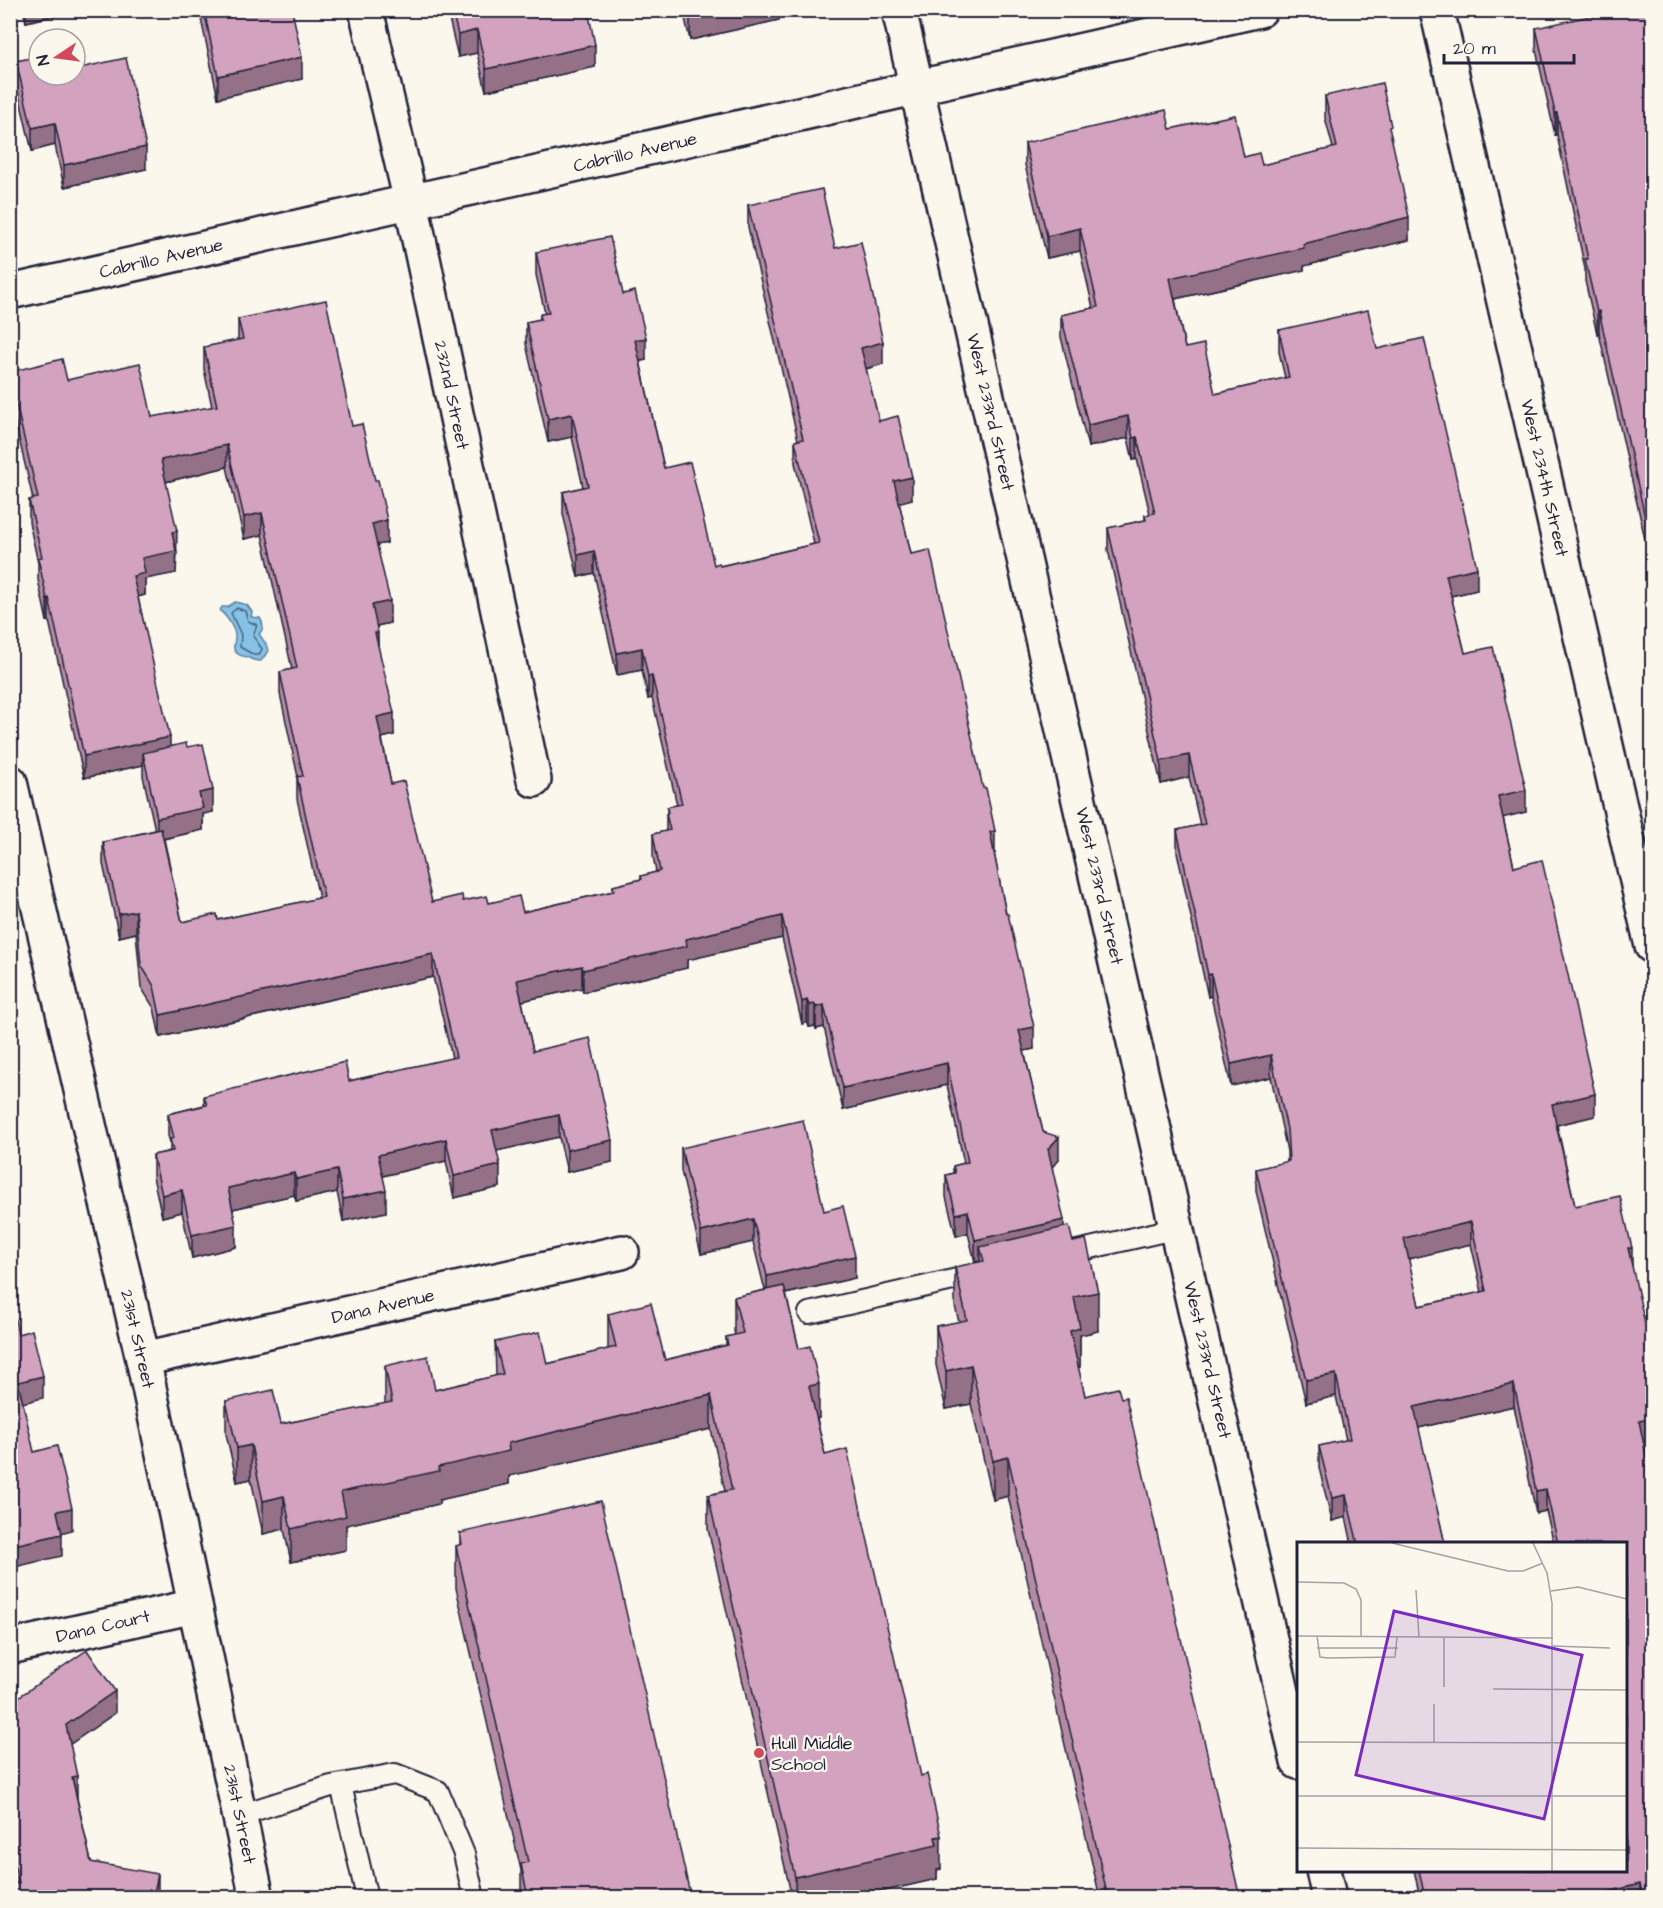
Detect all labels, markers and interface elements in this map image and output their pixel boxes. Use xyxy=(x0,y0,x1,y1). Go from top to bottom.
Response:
north arrow xyxy=(27,27,87,87)
scale bar xyxy=(1444,27,1574,65)
text: 20 m xyxy=(1453,36,1496,61)
text: N xyxy=(32,53,55,68)
street label: Cabrillo Avenue xyxy=(571,126,700,179)
street label: Cabrillo Avenue xyxy=(97,232,226,285)
street label: West 233rd Street xyxy=(960,331,1021,494)
street label: 232nd Street xyxy=(428,338,475,453)
street label: West 234th Street xyxy=(1514,397,1575,560)
street label: West 233rd Street xyxy=(1069,805,1130,968)
street label: West 233rd Street xyxy=(1177,1279,1238,1442)
street label: Dana Avenue xyxy=(329,1282,437,1330)
street label: 231st Street xyxy=(114,1287,161,1392)
inset map xyxy=(1297,1542,1627,1872)
street label: Dana Court xyxy=(54,1603,153,1649)
place label: Hull Middle School xyxy=(771,1731,853,1777)
marker: Hull Middle School xyxy=(752,1746,766,1760)
street label: 231st Street xyxy=(217,1762,262,1867)

